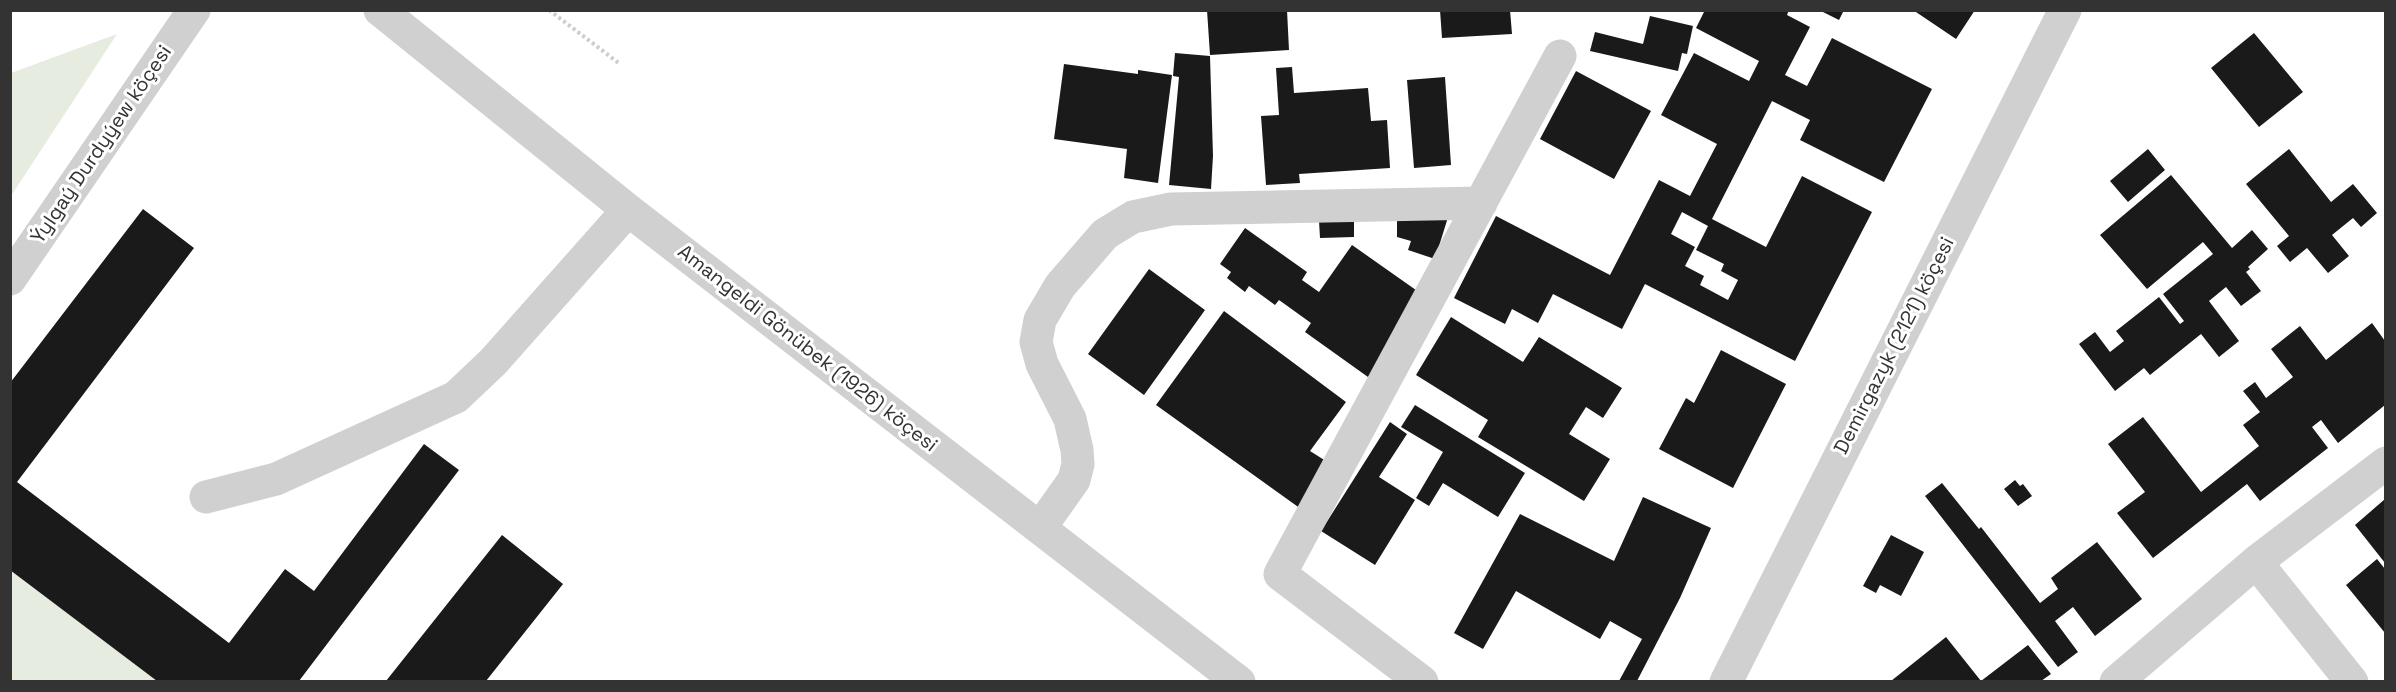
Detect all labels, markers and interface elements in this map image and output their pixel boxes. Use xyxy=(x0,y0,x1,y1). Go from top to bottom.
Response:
street label: Ýylgaý Durdyýew köçesi xyxy=(27,41,177,249)
street label: Demirgazyk (2121) köçesi xyxy=(1830,234,1960,458)
street label: Amangeldi Gönübek (1926) köçesi xyxy=(672,240,942,458)

